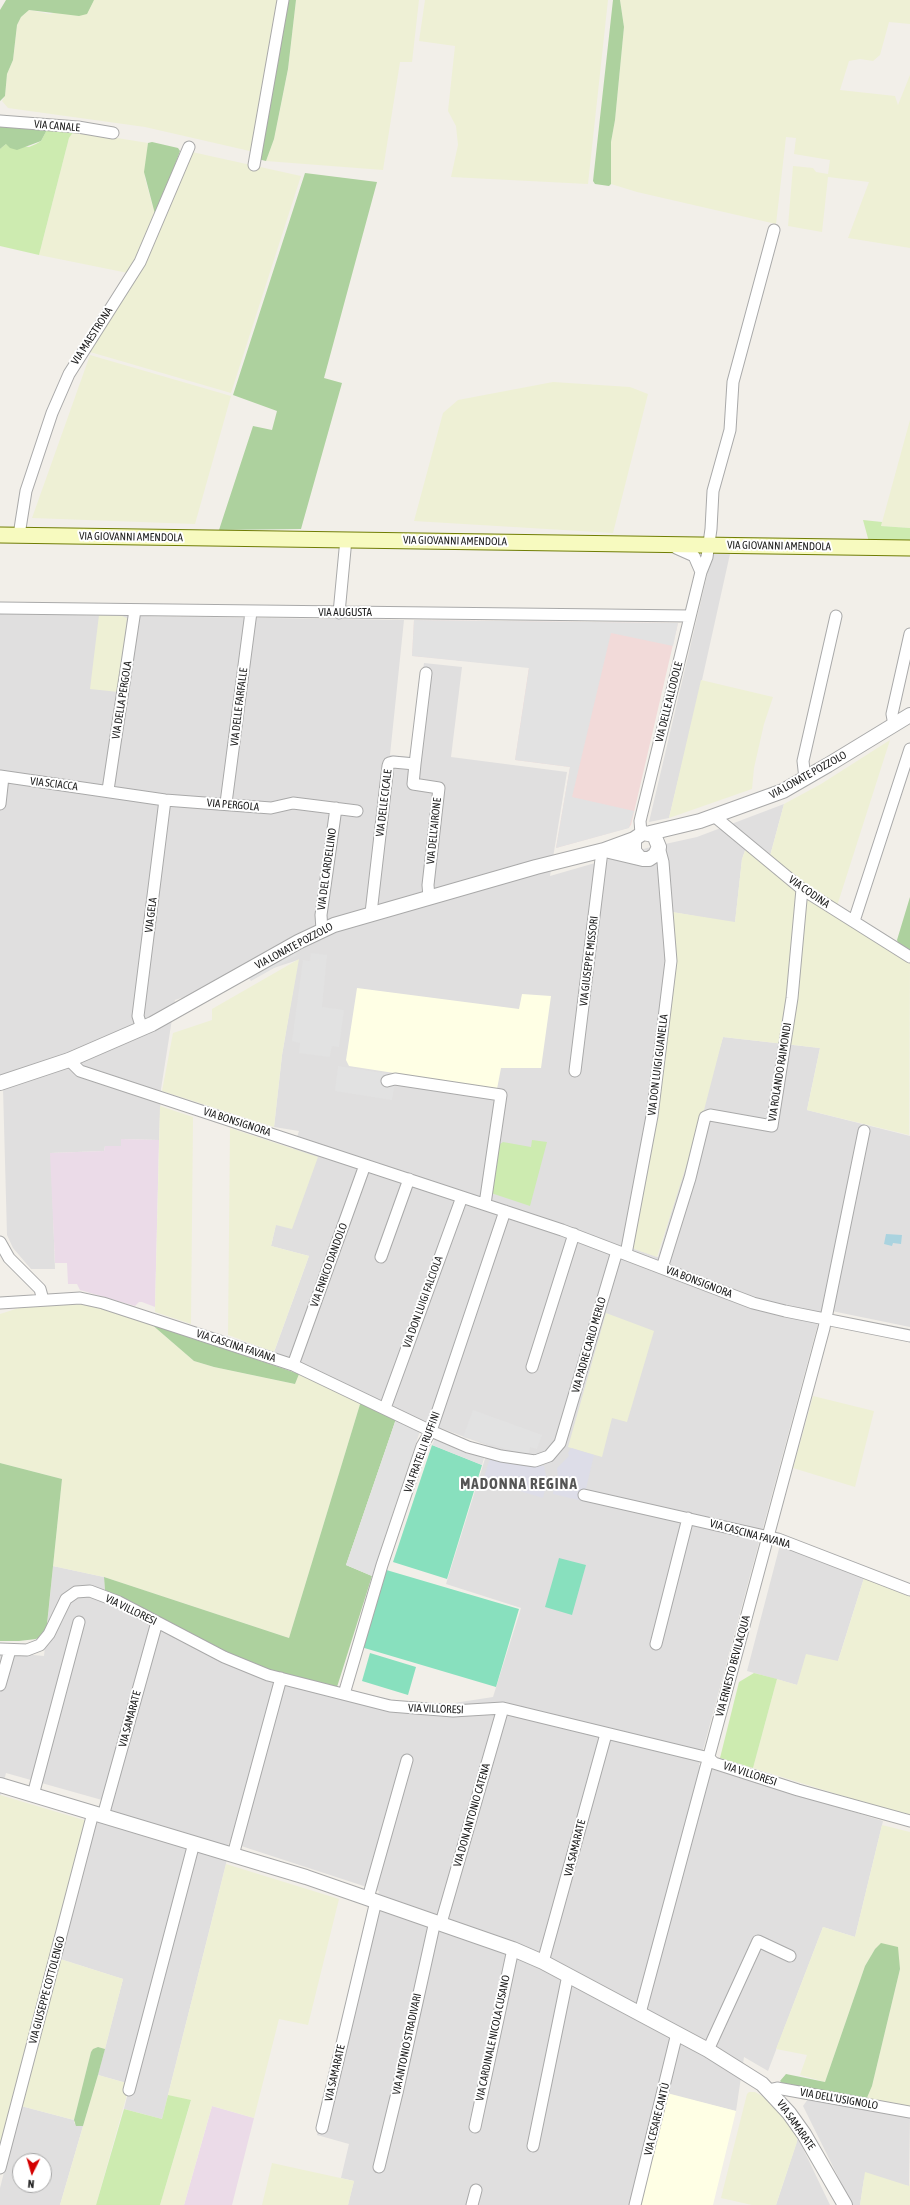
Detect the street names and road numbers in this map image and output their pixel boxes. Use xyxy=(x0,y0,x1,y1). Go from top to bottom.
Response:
street label: VIA CANALE xyxy=(33,117,81,135)
street label: VIA MAESTRONA xyxy=(69,305,115,367)
street label: VIA GIOVANNI AMENDOLA xyxy=(79,529,183,545)
street label: VIA GIOVANNI AMENDOLA xyxy=(403,533,507,549)
street label: VIA GIOVANNI AMENDOLA xyxy=(727,538,831,554)
street label: VIA AUGUSTA xyxy=(318,606,372,620)
street label: VIA DELLA PERGOLA xyxy=(109,660,135,740)
street label: VIA DELLE ALLODOLE xyxy=(653,660,685,744)
street label: VIA DELLE FARFALLE xyxy=(228,667,250,747)
street label: VIA LONATE POZZOLO xyxy=(767,748,849,802)
street label: VIA DELLE CICALE xyxy=(373,769,395,837)
street label: VIA SCIACCA xyxy=(29,775,79,793)
street label: VIA PERGOLA xyxy=(206,796,260,814)
street label: VIA DELL'AIRONE xyxy=(424,797,444,865)
street label: VIA DEL CARDELLINO xyxy=(315,827,339,911)
street label: VIA CODINA xyxy=(786,873,832,911)
street label: VIA GELA xyxy=(142,897,160,933)
street label: VIA GIUSEPPE MISSORI xyxy=(577,915,601,1007)
street label: VIA LONATE POZZOLO xyxy=(253,920,335,972)
street label: VIA DON LUIGI GUANELLA xyxy=(645,1013,671,1117)
street label: VIA ROLANDO RAIMONDI xyxy=(766,1022,794,1122)
street label: VIA BONSIGNORA xyxy=(202,1105,272,1139)
street label: VIA ENRICO DANDOLO xyxy=(308,1221,350,1309)
street label: VIA DON LUIGI FALCIOLA xyxy=(400,1254,446,1350)
street label: VIA BONSIGNORA xyxy=(664,1263,734,1301)
street label: VIA PADRE CARLO MERLO xyxy=(569,1296,609,1394)
street label: VIA CASCINA FAVANA xyxy=(194,1327,278,1365)
street label: VIA FRATELLI RUFFINI xyxy=(401,1410,443,1494)
street label: VIA CASCINA FAVANA xyxy=(708,1517,792,1551)
street label: VIA VILLORESI xyxy=(103,1592,159,1628)
street label: VIA ERNESTO BEVILACQUA xyxy=(713,1614,753,1718)
street label: VIA SAMARATE xyxy=(116,1689,144,1749)
street label: VIA VILLORESI xyxy=(408,1701,464,1717)
street label: VIA VILLORESI xyxy=(722,1759,778,1789)
street label: VIA DON ANTONIO CATENA xyxy=(451,1762,493,1868)
street label: VIA SAMARATE xyxy=(562,1818,588,1878)
street label: VIA GIUSEPPE COTTOLENGO xyxy=(26,1935,68,2045)
street label: VIA CARDINALE NICOLA CUSANO xyxy=(473,1974,513,2102)
street label: VIA ANTONIO STRADIVARI xyxy=(390,1992,424,2096)
street label: VIA SAMARATE xyxy=(322,2043,348,2103)
street label: VIA CESARE CANTÙ xyxy=(642,2081,672,2157)
street label: VIA DELL'USIGNOLO xyxy=(799,2086,879,2112)
street label: VIA SAMARATE xyxy=(774,2098,818,2152)

